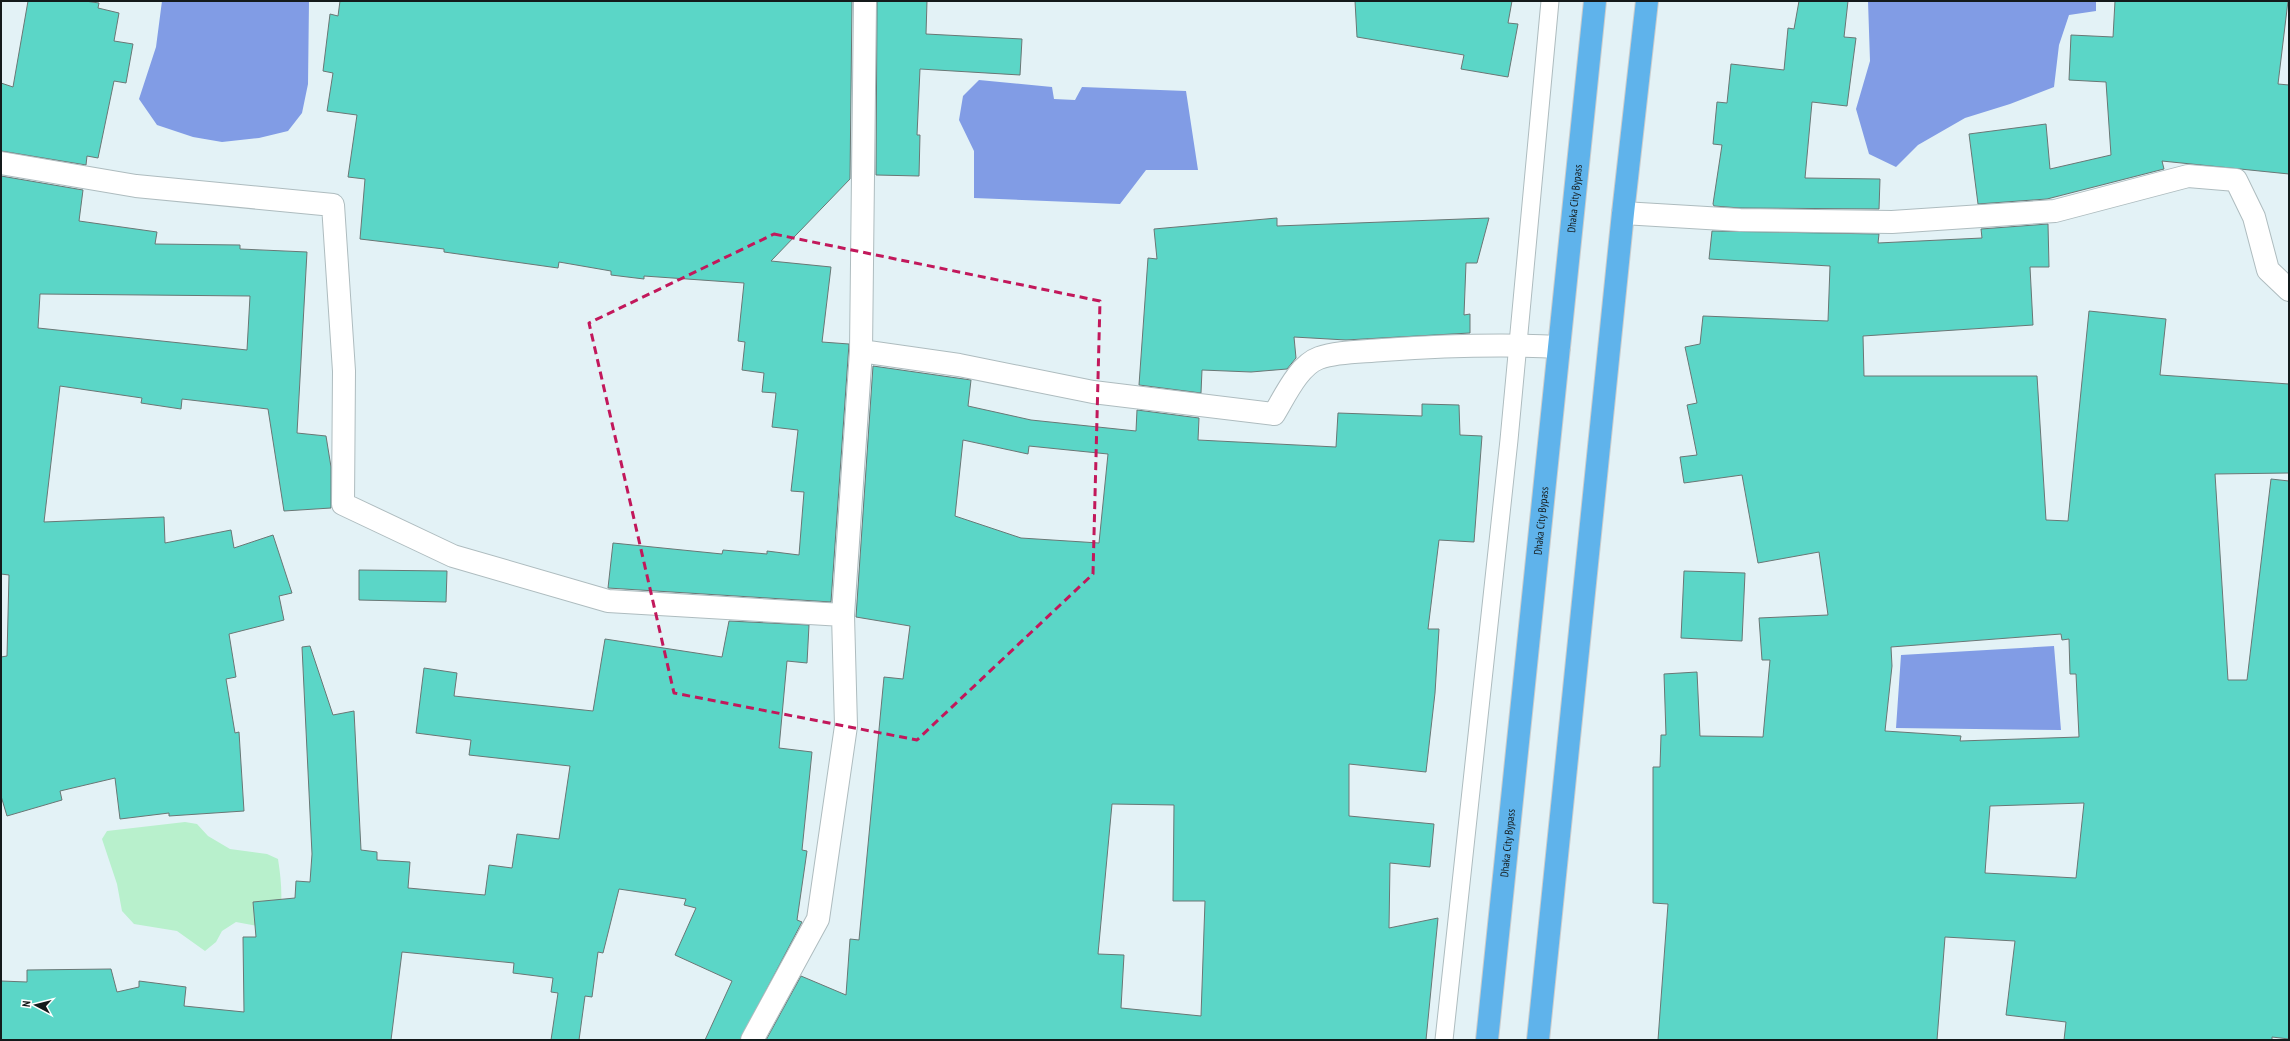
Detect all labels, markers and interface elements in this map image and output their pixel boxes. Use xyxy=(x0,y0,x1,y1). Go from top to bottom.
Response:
street label: Dhaka City Bypass xyxy=(1564,163,1585,233)
street label: Dhaka City Bypass xyxy=(1530,486,1552,556)
street label: Dhaka City Bypass xyxy=(1497,808,1518,878)
north arrow xyxy=(16,985,56,1025)
text: N xyxy=(19,1000,33,1008)

